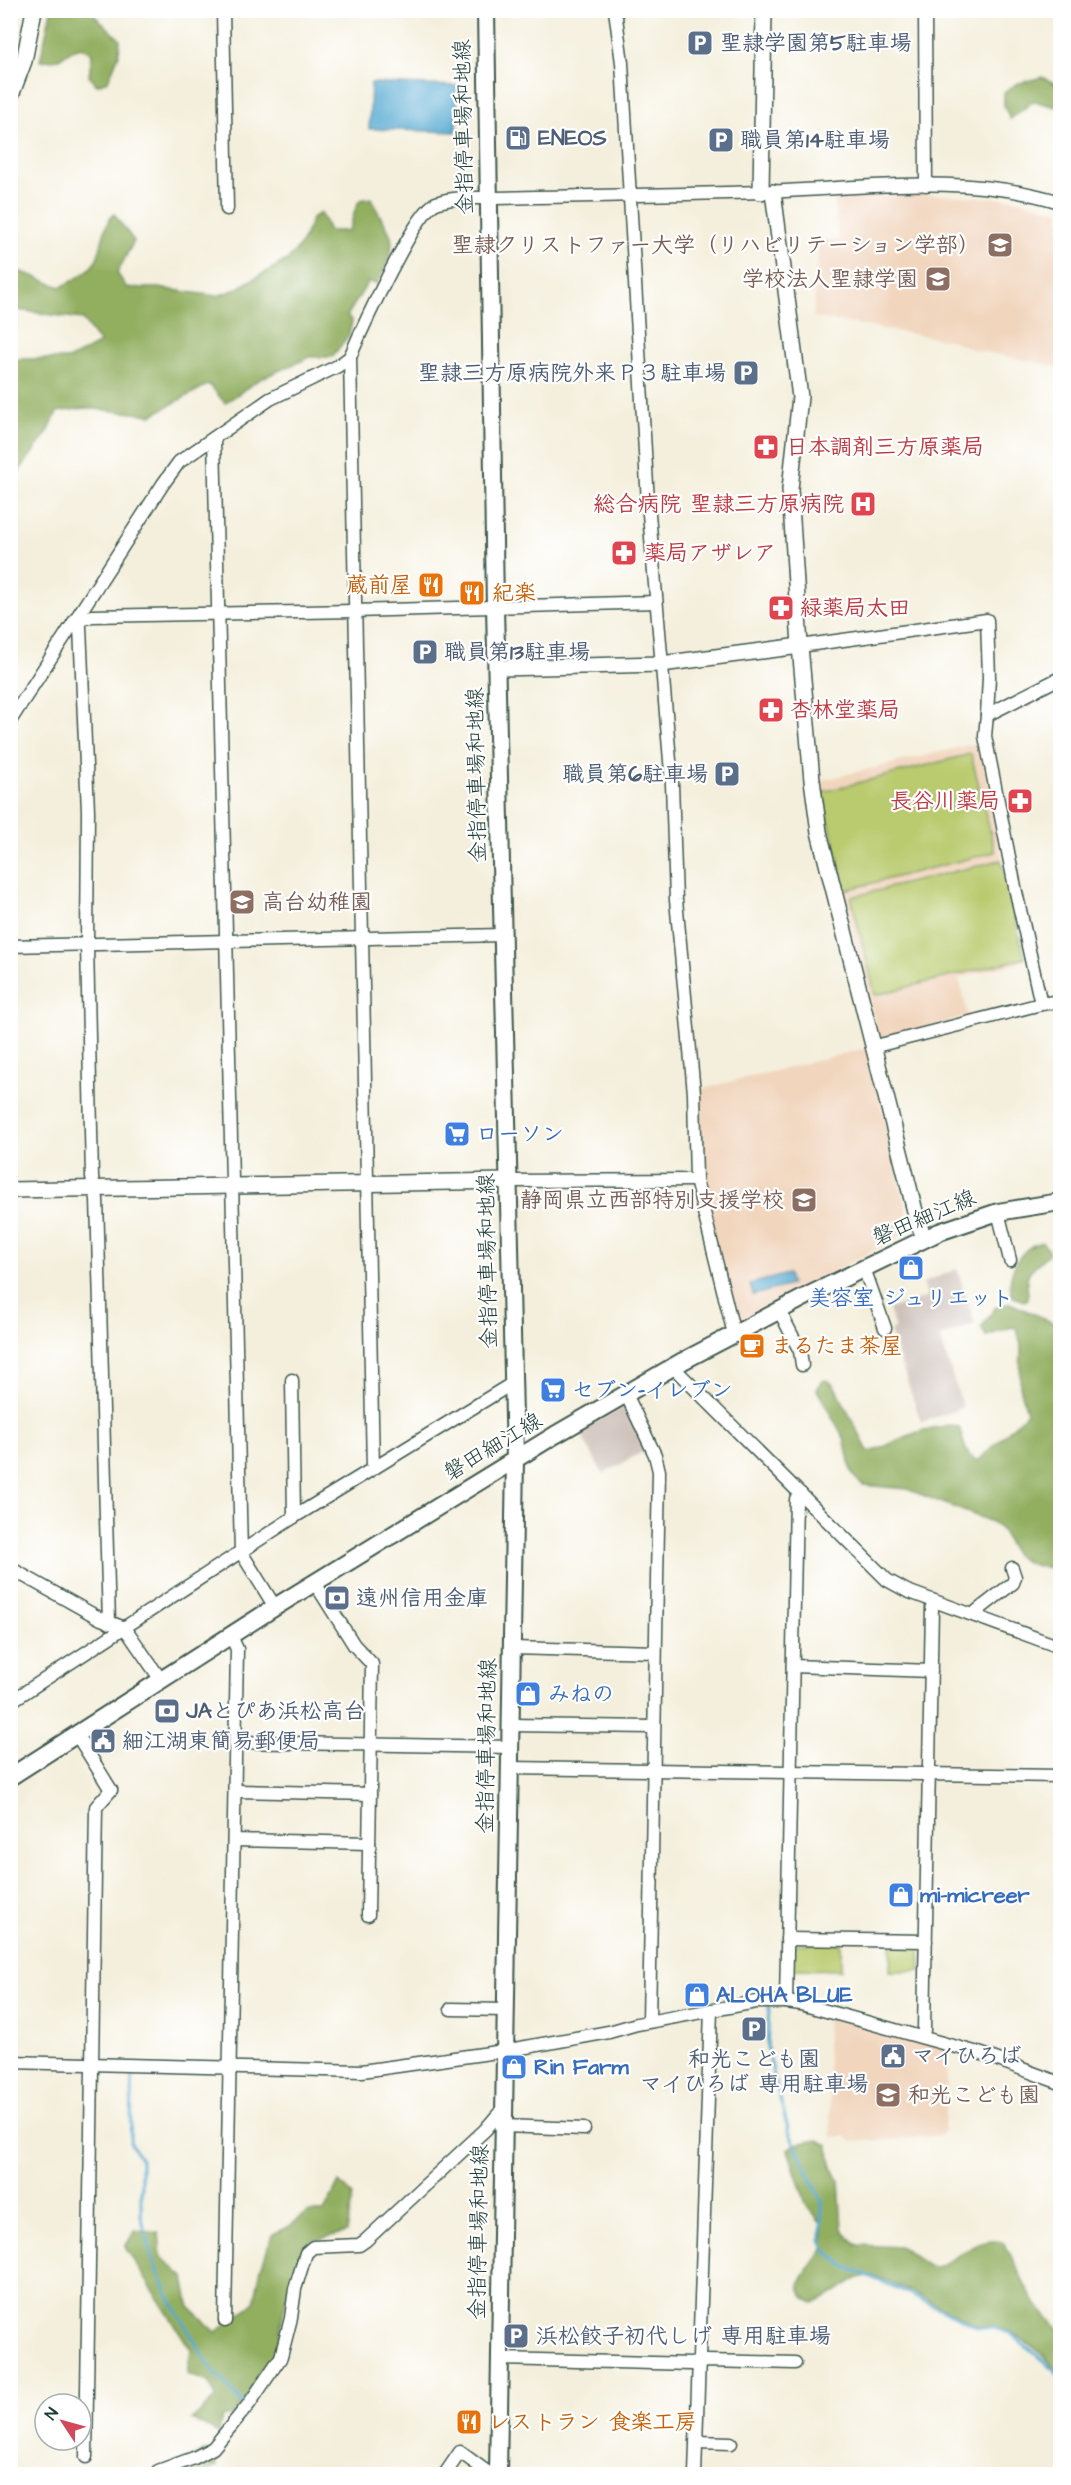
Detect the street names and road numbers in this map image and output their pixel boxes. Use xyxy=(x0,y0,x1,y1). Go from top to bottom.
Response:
street label: 金指停車場和地線 xyxy=(447,39,481,215)
street label: 金指停車場和地線 xyxy=(460,687,494,863)
street label: 金指停車場和地線 xyxy=(471,1173,505,1349)
street label: 磐田細江線 xyxy=(867,1182,981,1254)
street label: 磐田細江線 xyxy=(438,1405,548,1489)
street label: 金指停車場和地線 xyxy=(470,1658,504,1834)
street label: 金指停車場和地線 xyxy=(462,2144,496,2320)

